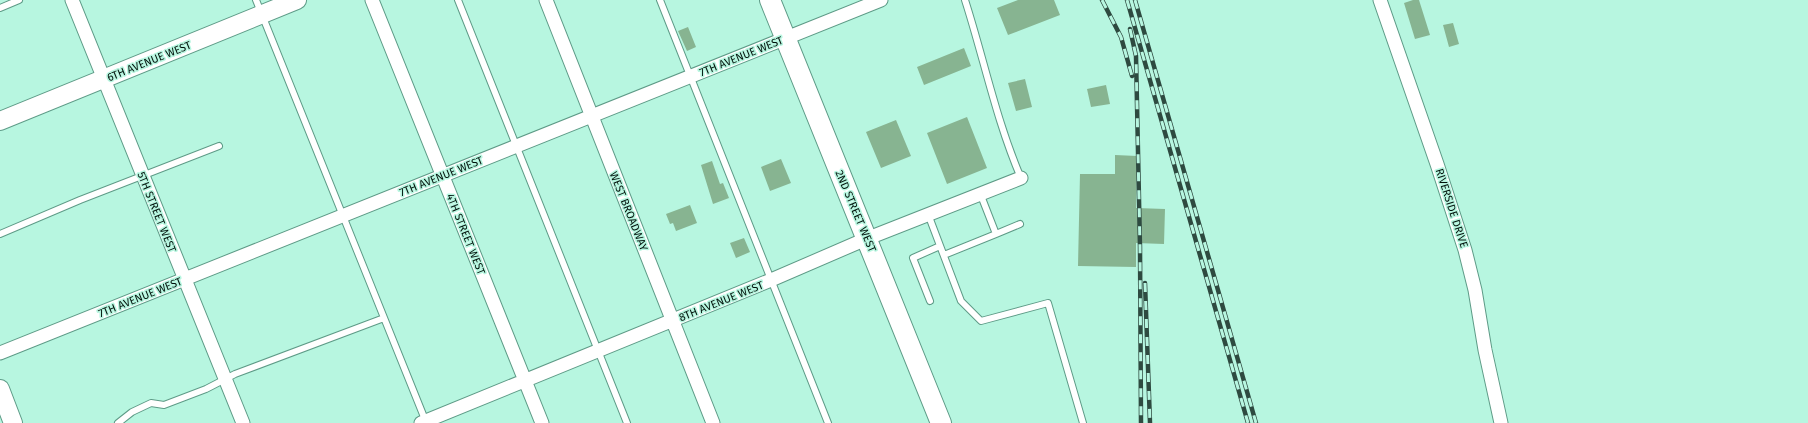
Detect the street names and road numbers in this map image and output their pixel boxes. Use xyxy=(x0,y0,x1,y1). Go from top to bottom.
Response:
street label: 7TH AVENUE WEST xyxy=(697,34,785,79)
street label: 6TH AVENUE WEST xyxy=(105,39,193,84)
street label: 7TH AVENUE WEST xyxy=(397,154,485,199)
street label: RIVERSIDE DRIVE xyxy=(1433,167,1471,250)
street label: 2ND STREET WEST xyxy=(832,168,879,254)
street label: 5TH STREET WEST xyxy=(134,170,179,255)
street label: WEST BROADWAY xyxy=(607,170,650,253)
street label: 4TH STREET WEST xyxy=(443,192,488,277)
street label: 7TH AVENUE WEST xyxy=(96,275,184,320)
street label: 8TH AVENUE WEST xyxy=(677,278,766,324)

